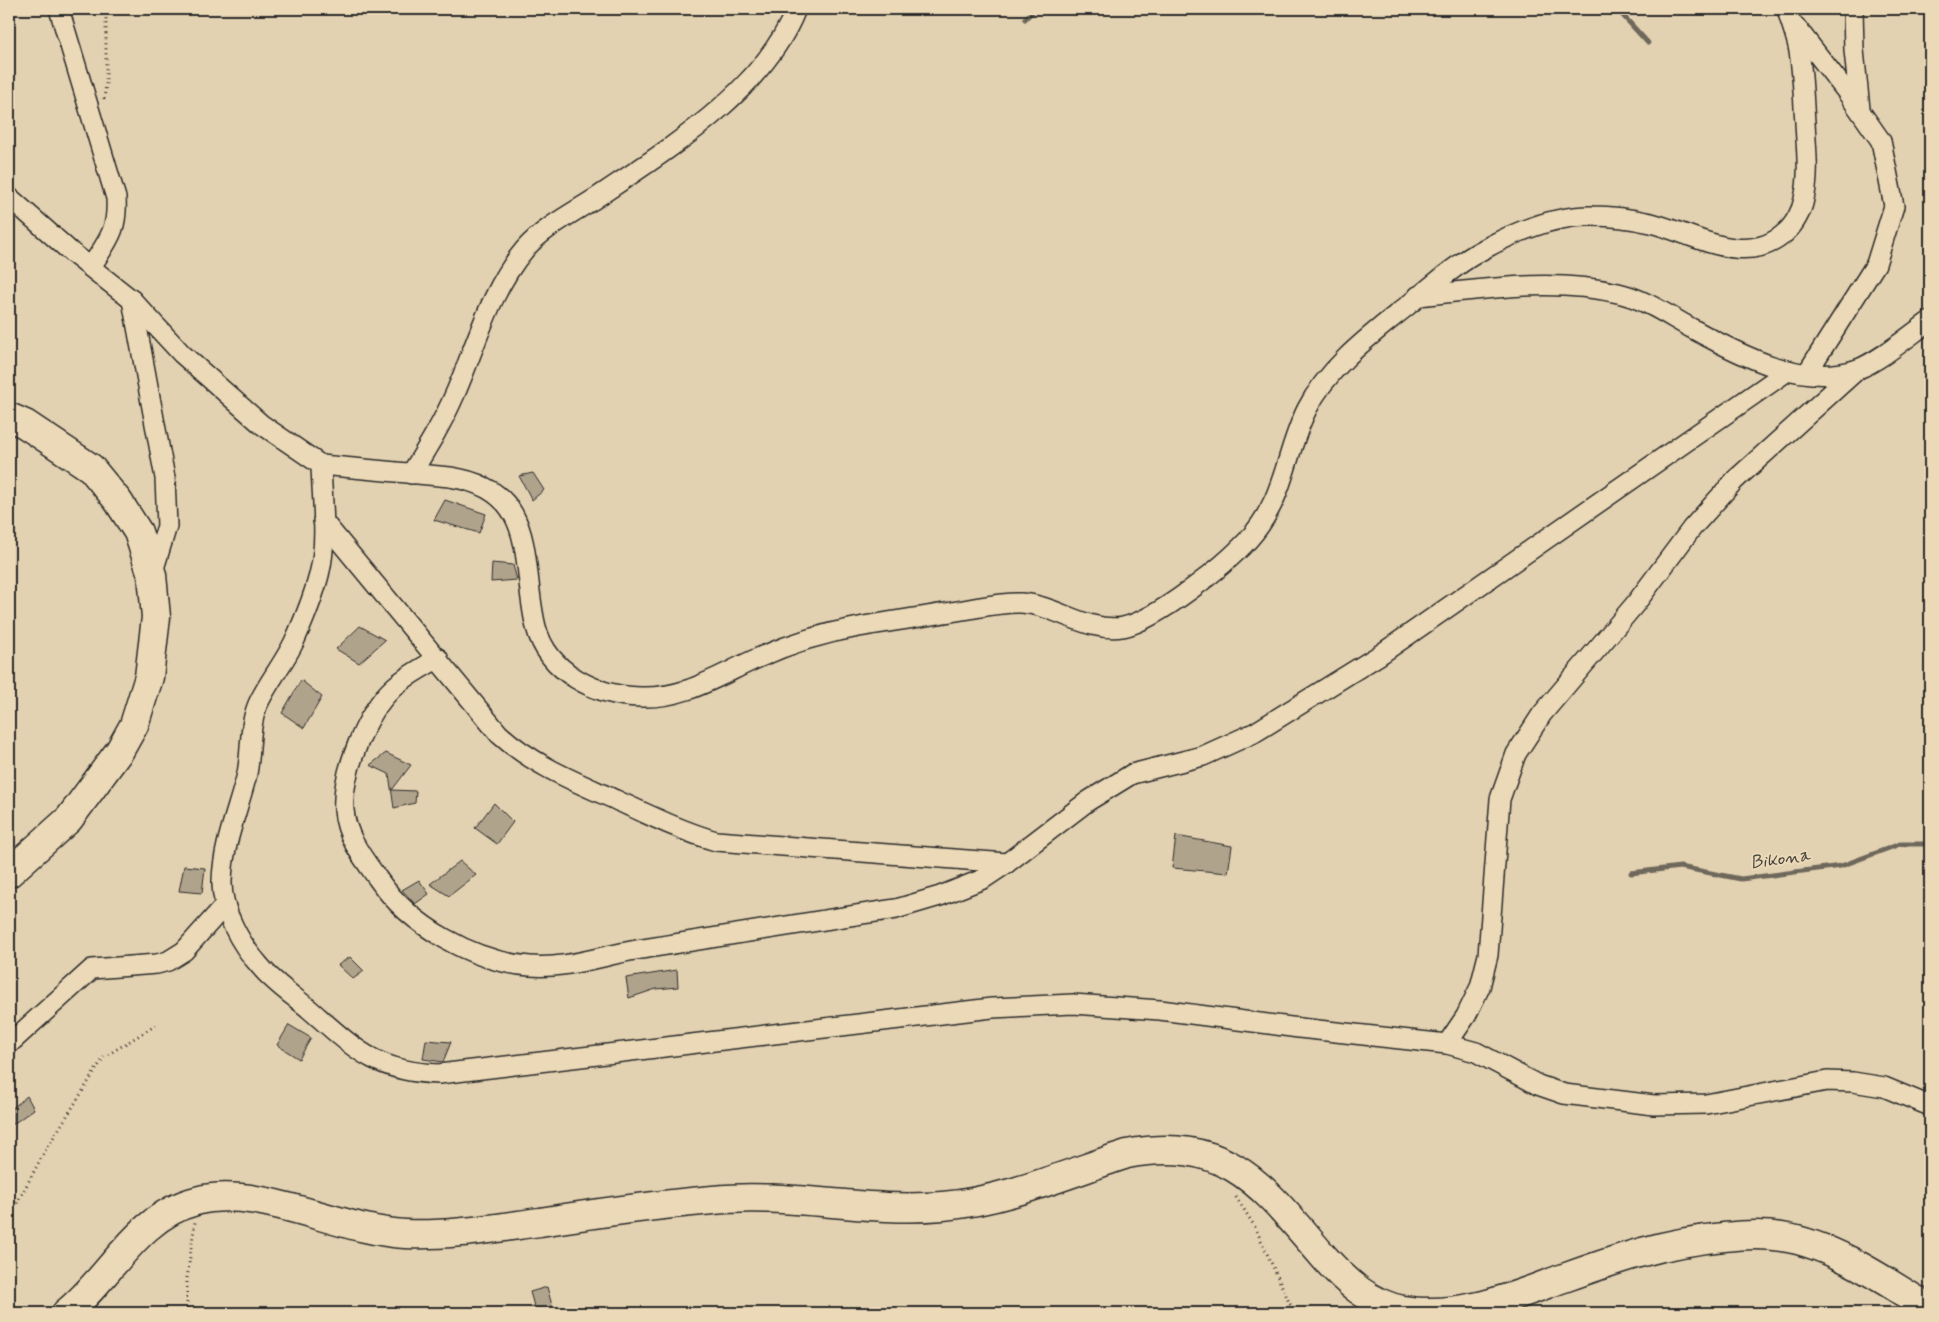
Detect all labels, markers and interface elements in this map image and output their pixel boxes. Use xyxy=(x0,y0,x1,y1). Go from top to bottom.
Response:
water label: Bikona xyxy=(1749,842,1812,876)

